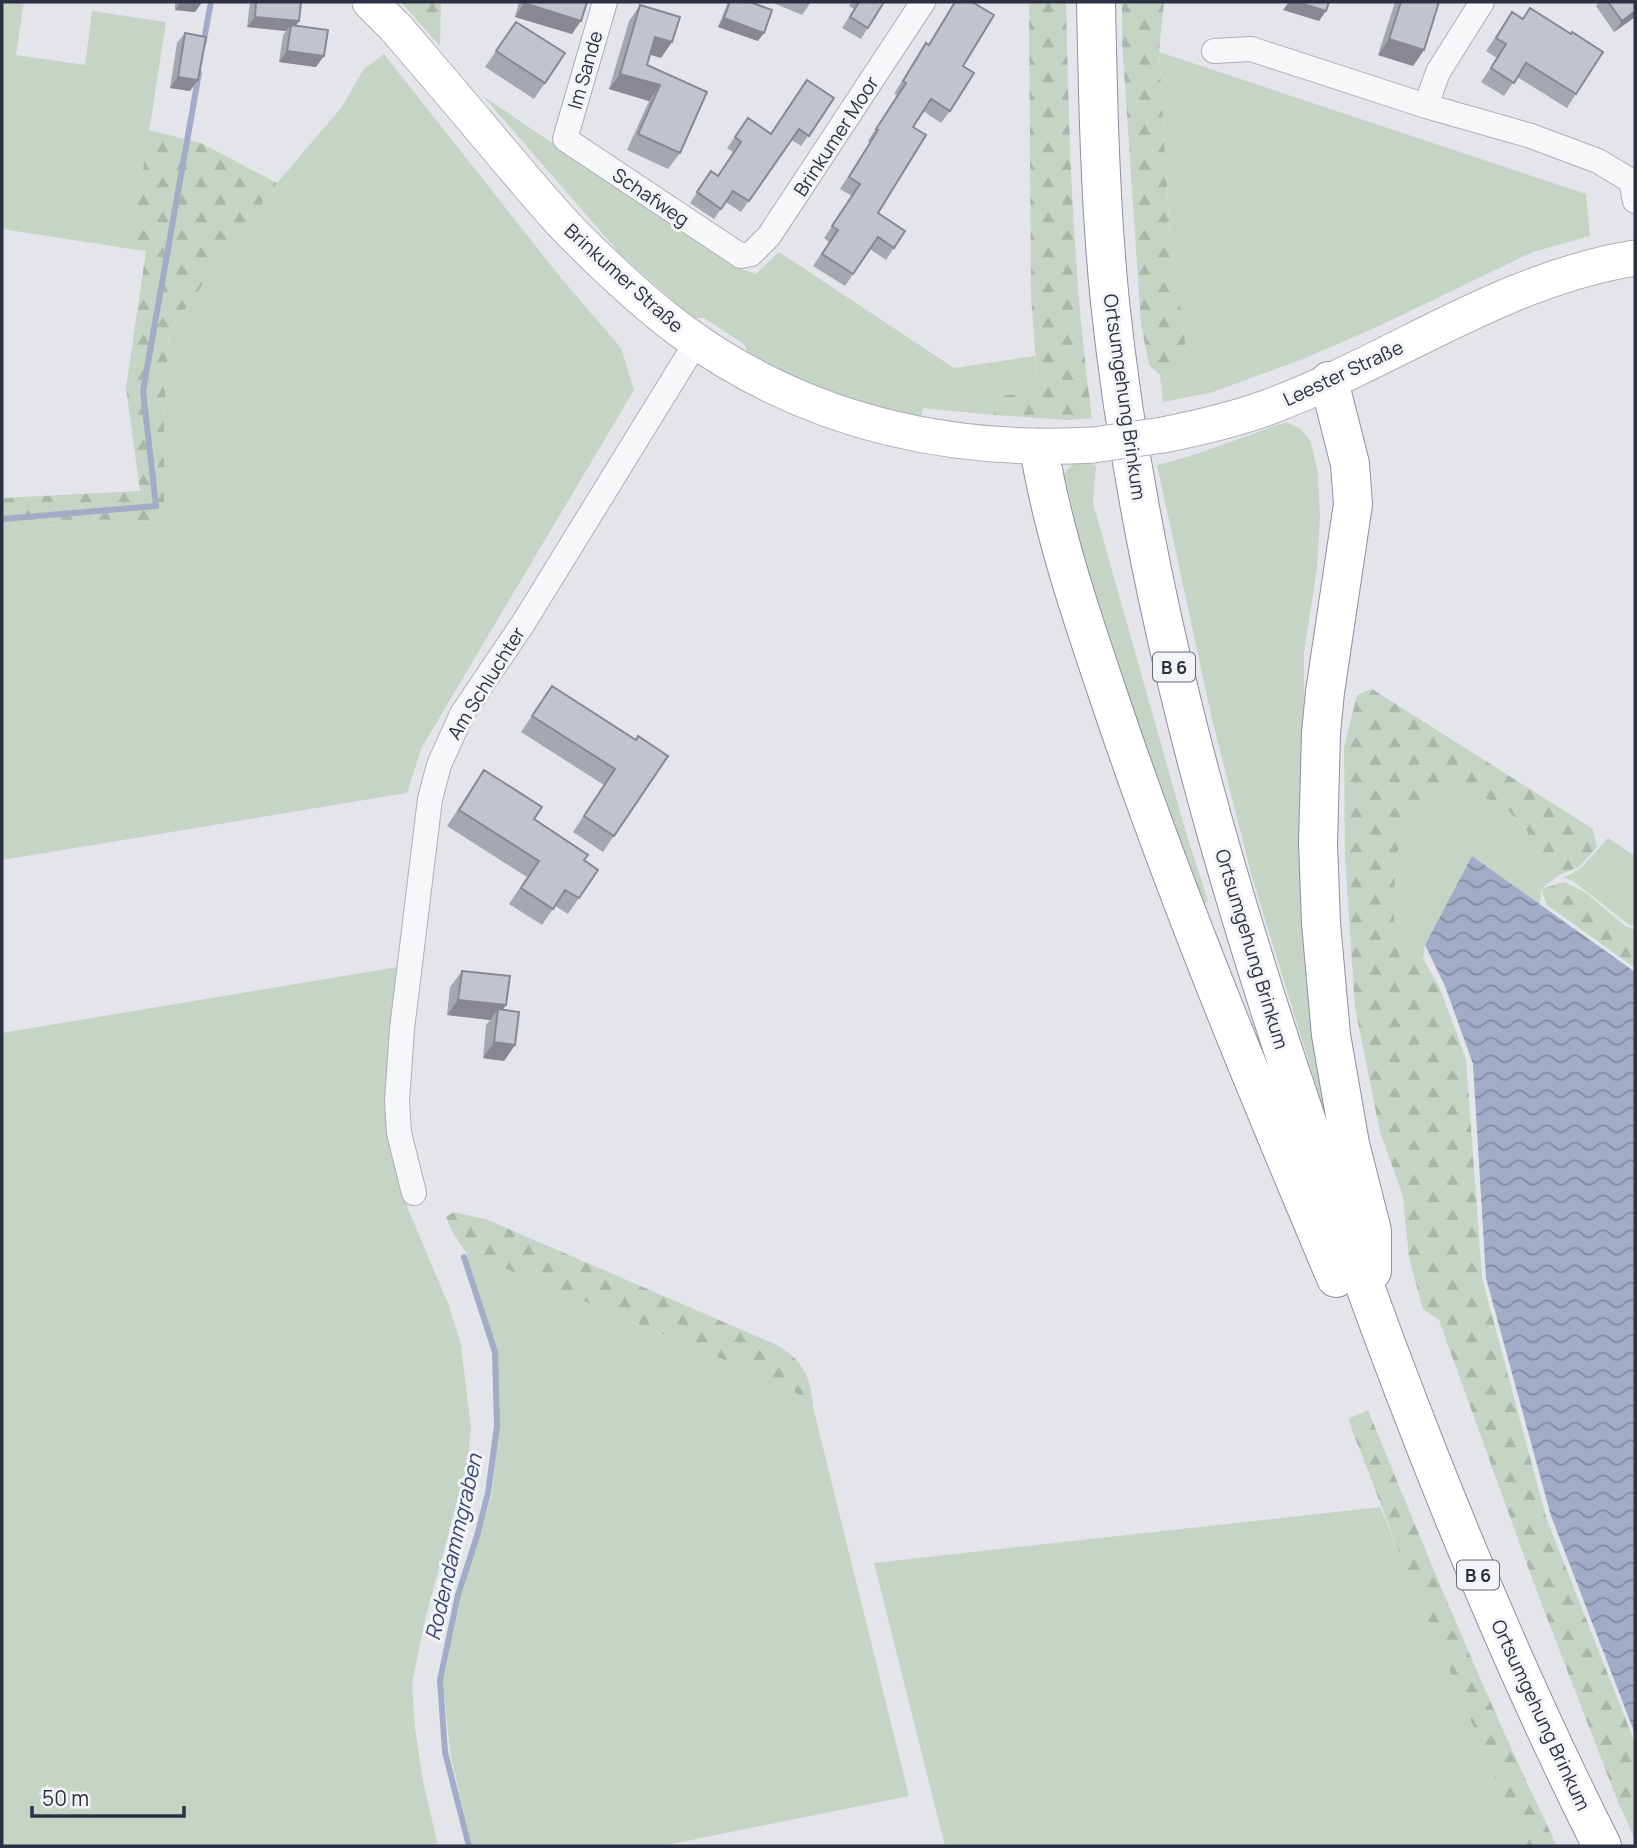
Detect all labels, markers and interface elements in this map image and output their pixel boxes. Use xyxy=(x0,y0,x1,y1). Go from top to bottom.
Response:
street label: Im Sande xyxy=(561,28,609,112)
street label: Brinkumer Moor xyxy=(788,71,885,201)
street label: Schafweg xyxy=(608,162,694,232)
street label: Brinkumer Straße xyxy=(559,218,689,338)
street label: Ortsumgehung Brinkum xyxy=(1098,292,1152,502)
street label: Leester Straße xyxy=(1279,334,1407,412)
street label: Am Schluchter xyxy=(441,622,531,744)
road number: B 6 xyxy=(1153,652,1195,682)
street label: Ortsumgehung Brinkum xyxy=(1209,846,1295,1052)
water label: Rodendammgraben xyxy=(418,1450,488,1643)
road number: B 6 xyxy=(1457,1560,1499,1590)
street label: Ortsumgehung Brinkum xyxy=(1485,1615,1597,1815)
scale bar xyxy=(32,1774,184,1818)
text: 50 m xyxy=(42,1784,89,1812)

